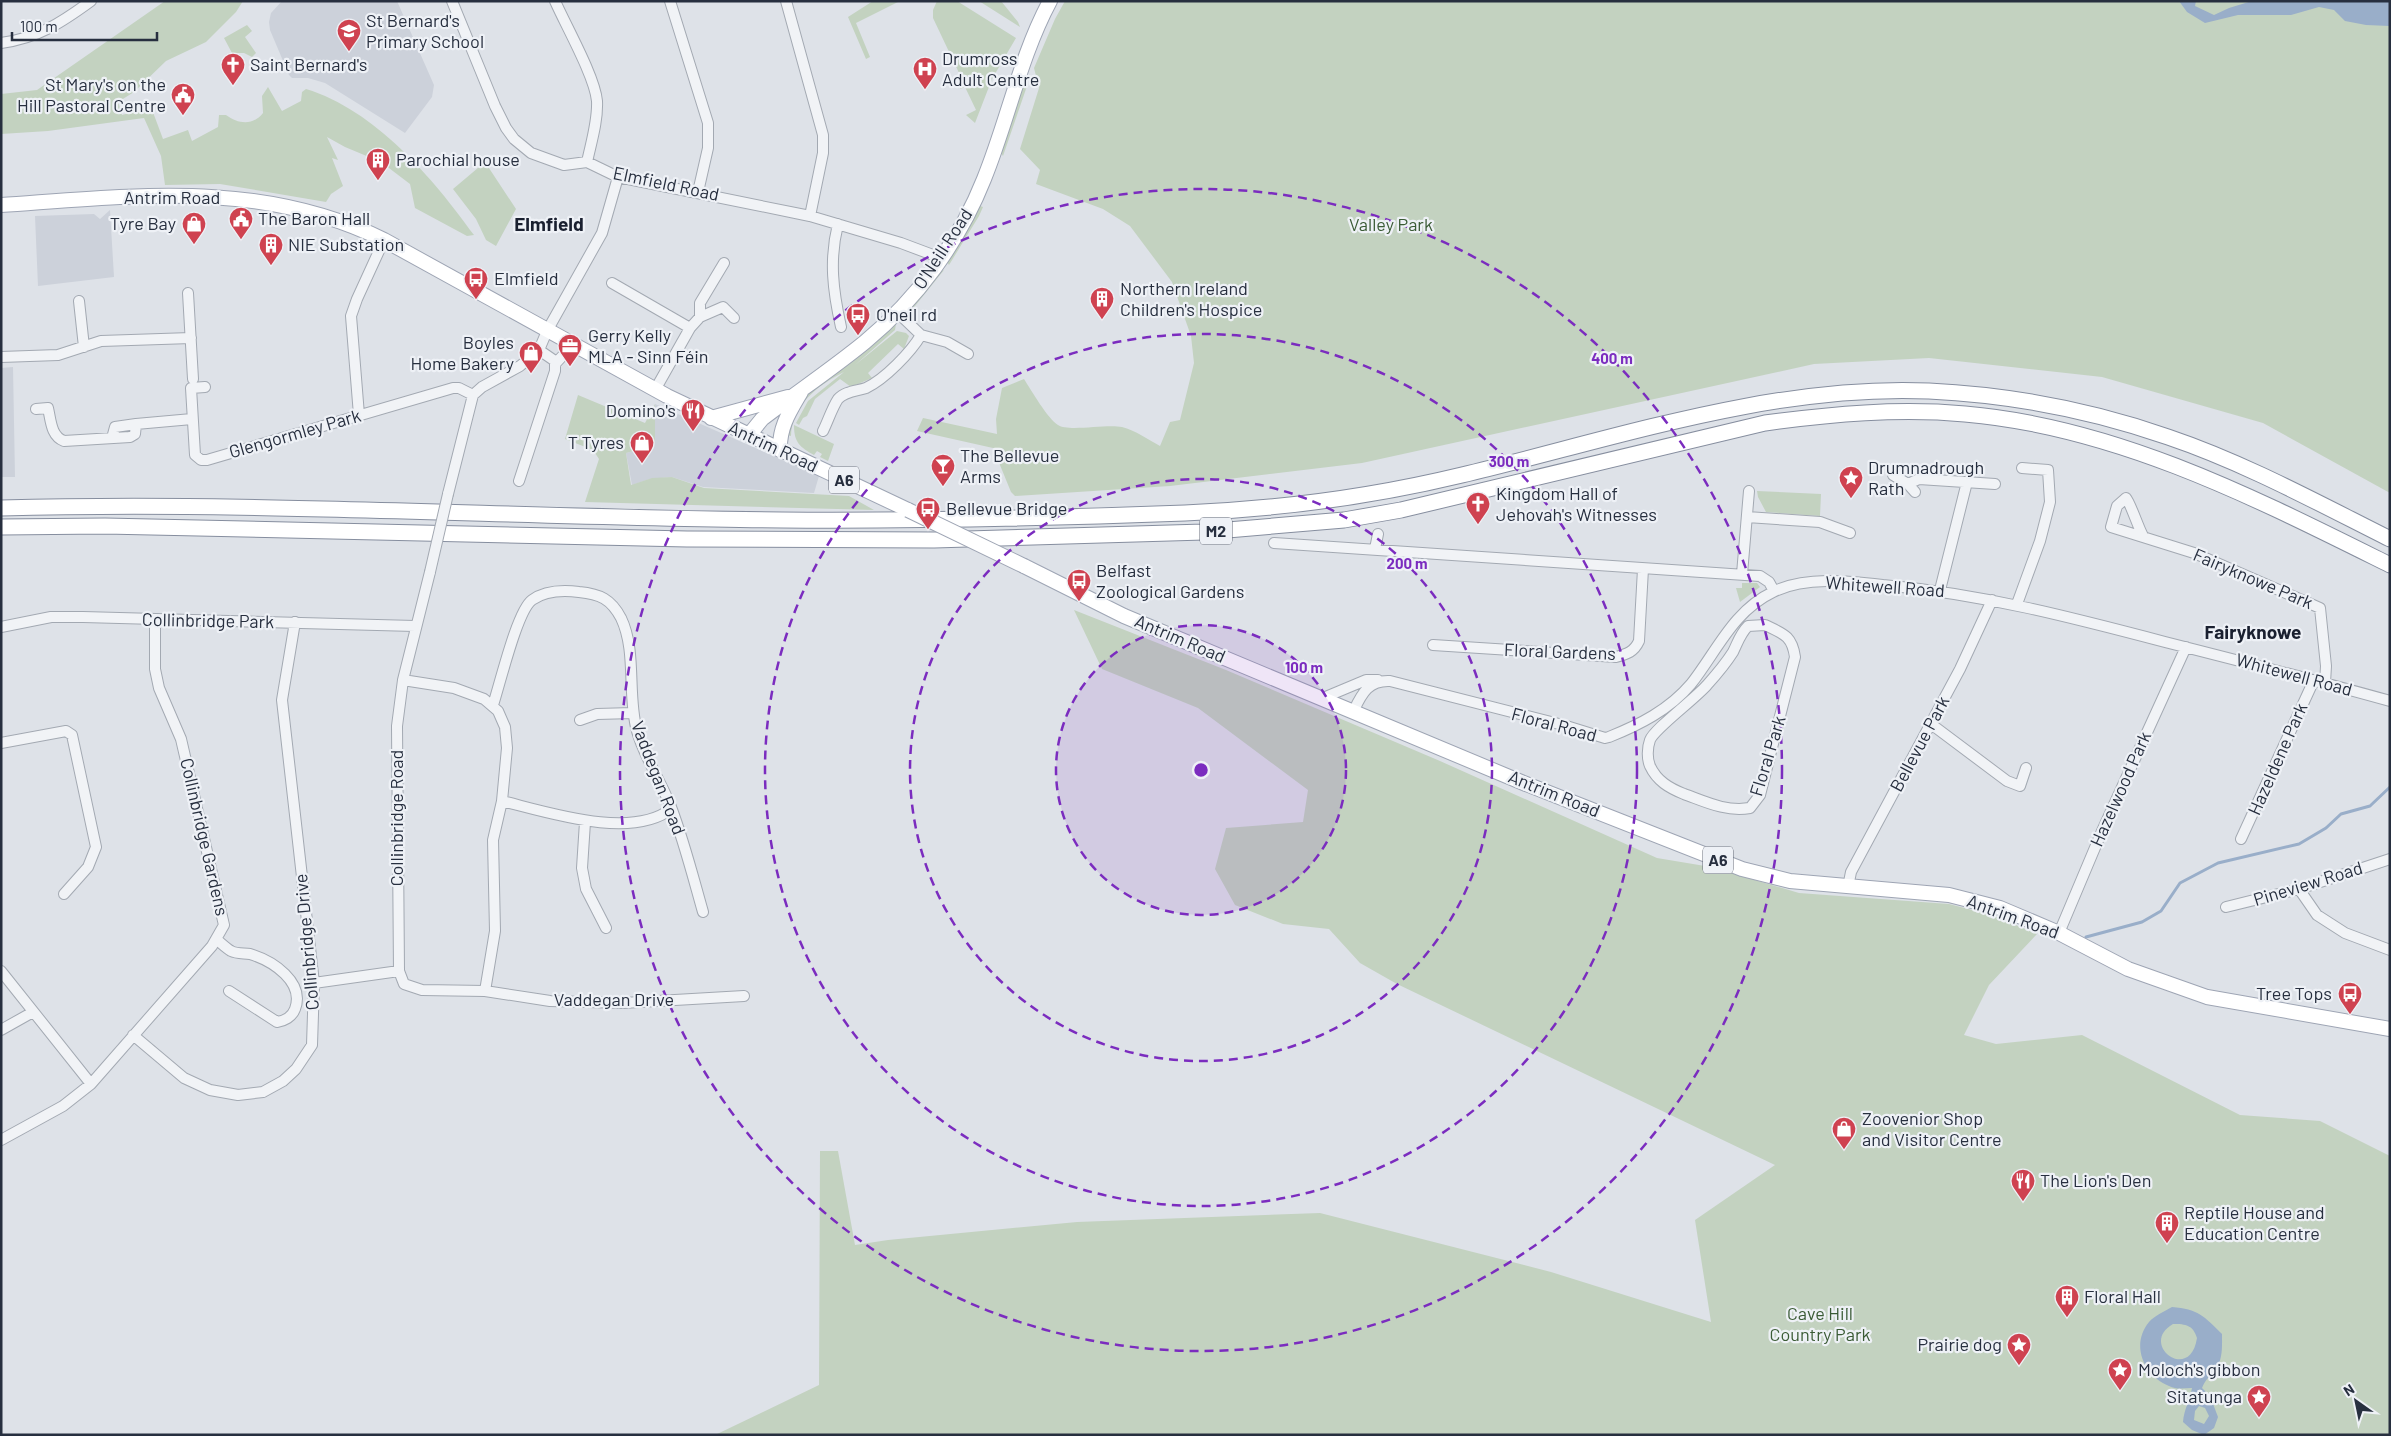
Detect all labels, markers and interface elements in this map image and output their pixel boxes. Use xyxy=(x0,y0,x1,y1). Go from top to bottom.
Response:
place label: St Bernard's Primary School xyxy=(366,9,484,52)
scale bar xyxy=(12,10,158,42)
text: 100 m xyxy=(20,17,58,35)
school or university icon: St Bernard's Primary School xyxy=(336,18,362,52)
place label: Drumross Adult Centre xyxy=(942,47,1039,90)
church icon: Saint Bernard's xyxy=(220,52,246,86)
place label: Saint Bernard's xyxy=(250,53,367,75)
hospital icon: Drumross Adult Centre xyxy=(912,56,938,90)
place label: St Mary's on the Hill Pastoral Centre xyxy=(17,73,166,116)
public building icon: St Mary's on the Hill Pastoral Centre xyxy=(170,82,196,116)
building icon: Parochial house xyxy=(365,147,391,181)
place label: Parochial house xyxy=(396,148,520,170)
street label: Elmfield Road xyxy=(611,161,721,205)
street label: Antrim Road xyxy=(124,186,220,208)
street label: O'Neill Road xyxy=(908,204,976,293)
public building icon: The Baron Hall xyxy=(228,206,254,240)
place label: The Baron Hall xyxy=(258,207,370,229)
shop icon: Tyre Bay xyxy=(181,211,207,245)
place label: Tyre Bay xyxy=(110,212,176,234)
district label: Elmfield xyxy=(514,212,584,235)
park label: Valley Park xyxy=(1349,213,1433,235)
building icon: NIE Substation xyxy=(258,232,284,266)
place label: NIE Substation xyxy=(288,233,404,255)
bus stop icon: Elmfield xyxy=(463,266,489,300)
place label: Elmfield xyxy=(494,267,559,289)
place label: Northern Ireland Children's Hospice xyxy=(1120,277,1262,320)
building icon: Northern Ireland Children's Hospice xyxy=(1089,286,1115,320)
bus stop icon: O'neil rd xyxy=(845,302,871,336)
place label: O'neil rd xyxy=(876,303,937,325)
place label: Gerry Kelly MLA - Sinn Féin xyxy=(588,324,709,367)
place label: Boyles Home Bakery xyxy=(410,331,514,374)
office icon: Gerry Kelly MLA - Sinn Féin xyxy=(557,333,583,367)
shop icon: Boyles Home Bakery xyxy=(518,340,544,374)
text: 400 m xyxy=(1591,349,1633,367)
restaurant icon: Domino's xyxy=(680,398,706,432)
place label: Domino's xyxy=(606,399,676,421)
street label: Glengormley Park xyxy=(226,404,363,462)
street label: Antrim Road xyxy=(725,416,822,476)
shop icon: T Tyres xyxy=(629,430,655,464)
place label: T Tyres xyxy=(568,431,624,453)
place label: The Bellevue Arms xyxy=(960,444,1059,487)
text: 300 m xyxy=(1489,452,1529,470)
bar icon: The Bellevue Arms xyxy=(930,453,956,487)
place label: Drumnadrough Rath xyxy=(1868,456,1984,499)
place icon: Drumnadrough Rath xyxy=(1838,465,1864,499)
road number: A6 xyxy=(829,466,859,494)
place label: Kingdom Hall of Jehovah's Witnesses xyxy=(1496,482,1657,525)
church icon: Kingdom Hall of Jehovah's Witnesses xyxy=(1465,491,1491,525)
bus stop icon: Bellevue Bridge xyxy=(915,496,941,530)
place label: Bellevue Bridge xyxy=(946,497,1067,519)
road number: M2 xyxy=(1200,518,1232,544)
street label: Fairyknowe Park xyxy=(2190,543,2317,613)
text: 200 m xyxy=(1386,554,1428,572)
place label: Belfast Zoological Gardens xyxy=(1096,559,1244,602)
bus stop icon: Belfast Zoological Gardens xyxy=(1066,568,1092,602)
street label: Whitewell Road xyxy=(1825,571,1946,601)
street label: Collinbridge Park xyxy=(142,608,274,632)
street label: Antrim Road xyxy=(1132,609,1229,667)
district label: Fairyknowe xyxy=(2205,620,2301,643)
street label: Floral Gardens xyxy=(1504,638,1616,664)
street label: Whitewell Road xyxy=(2234,648,2355,700)
text: 100 m xyxy=(1285,658,1323,676)
street label: Bellevue Park xyxy=(1885,692,1954,795)
street label: Hazeldene Park xyxy=(2243,699,2312,818)
street label: Floral Road xyxy=(1509,702,1599,746)
street label: Floral Park xyxy=(1744,713,1790,799)
street label: Vaddegan Road xyxy=(627,718,691,838)
street label: Hazelwood Park xyxy=(2085,728,2155,850)
street label: Collinbridge Road xyxy=(385,750,407,886)
street label: Collinbridge Gardens xyxy=(176,756,234,918)
centre of rings xyxy=(1192,761,1210,779)
street label: Antrim Road xyxy=(1505,765,1603,821)
road number: A6 xyxy=(1703,846,1733,874)
street label: Pineview Road xyxy=(2250,856,2365,910)
street label: Collinbridge Drive xyxy=(289,873,323,1011)
street label: Antrim Road xyxy=(1964,889,2062,943)
bus stop icon: Tree Tops xyxy=(2337,981,2363,1015)
place label: Tree Tops xyxy=(2256,982,2332,1004)
street label: Vaddegan Drive xyxy=(554,988,674,1010)
place label: Zoovenior Shop and Visitor Centre xyxy=(1862,1107,2002,1150)
shop icon: Zoovenior Shop and Visitor Centre xyxy=(1831,1116,1857,1150)
restaurant icon: The Lion's Den xyxy=(2010,1168,2036,1202)
place label: The Lion's Den xyxy=(2040,1169,2151,1191)
place label: Reptile House and Education Centre xyxy=(2184,1201,2325,1244)
building icon: Reptile House and Education Centre xyxy=(2154,1210,2180,1244)
building icon: Floral Hall xyxy=(2054,1284,2080,1318)
place label: Floral Hall xyxy=(2084,1285,2161,1307)
park label: Cave Hill Country Park xyxy=(1770,1302,1870,1345)
place icon: Prairie dog xyxy=(2006,1332,2032,1366)
place label: Prairie dog xyxy=(1917,1333,2002,1355)
place icon: Moloch's gibbon xyxy=(2107,1357,2133,1391)
place label: Moloch's gibbon xyxy=(2138,1358,2261,1380)
north arrow xyxy=(2331,1376,2381,1426)
text: N xyxy=(2340,1380,2357,1399)
place icon: Sitatunga xyxy=(2246,1384,2272,1418)
place label: Sitatunga xyxy=(2166,1385,2242,1407)

